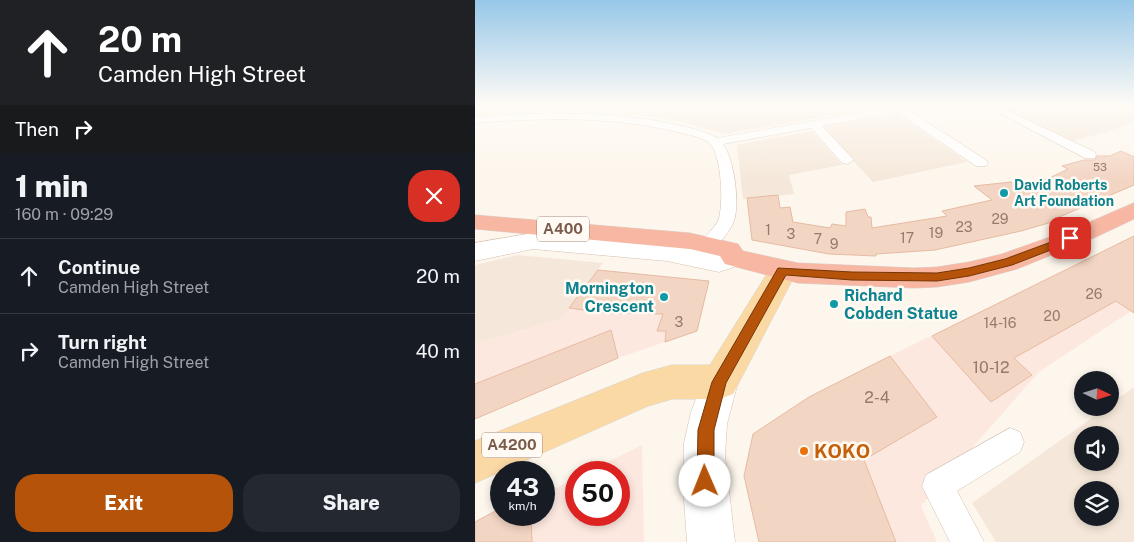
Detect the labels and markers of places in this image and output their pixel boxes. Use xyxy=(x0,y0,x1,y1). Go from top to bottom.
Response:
place label: David Roberts Art Foundation xyxy=(1014,177,1114,209)
marker: David Roberts Art Foundation xyxy=(998,187,1010,199)
pin xyxy=(1049,217,1091,259)
place label: Mornington Crescent xyxy=(565,279,654,316)
place label: Richard Cobden Statue xyxy=(844,286,958,323)
marker: Mornington Crescent xyxy=(658,291,670,303)
marker: Richard Cobden Statue xyxy=(828,298,840,310)
place label: KOKO xyxy=(814,440,870,462)
marker: KOKO xyxy=(798,445,810,457)

